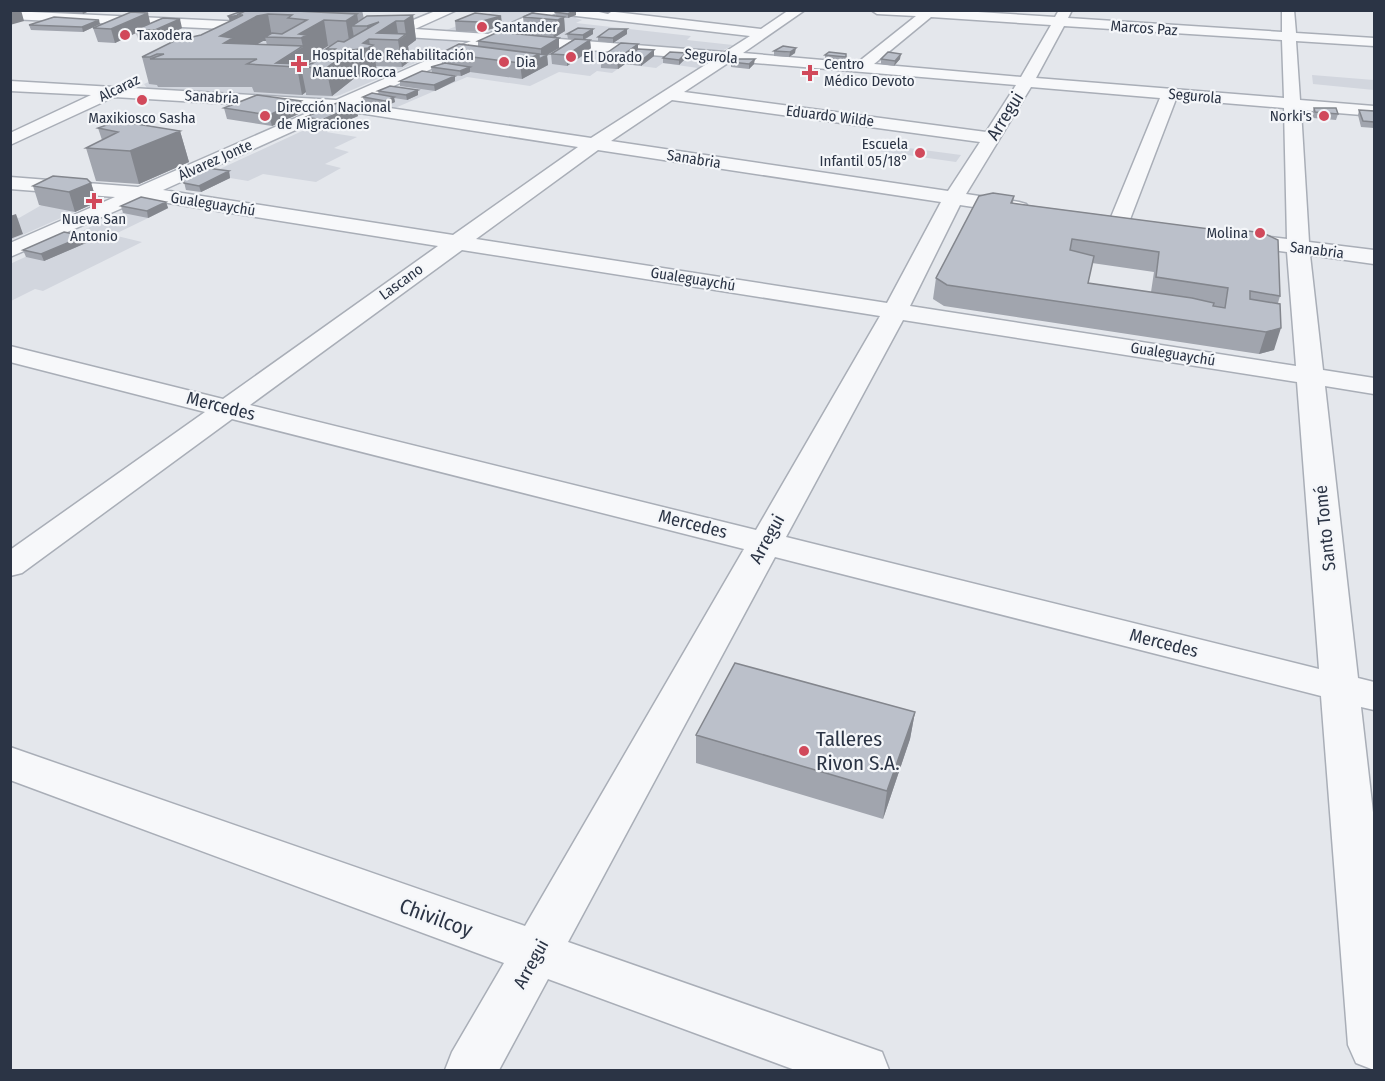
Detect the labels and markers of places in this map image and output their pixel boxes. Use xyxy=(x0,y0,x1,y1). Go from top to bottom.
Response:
place label: Santander xyxy=(494,18,558,36)
marker: Santander xyxy=(475,20,489,34)
place label: Taxodera xyxy=(137,26,192,44)
marker: Taxodera xyxy=(118,28,132,42)
place label: Hospital de Rehabilitación Manuel Rocca xyxy=(312,46,474,81)
place label: El Dorado xyxy=(583,48,642,66)
marker: El Dorado xyxy=(564,50,578,64)
place label: Dia xyxy=(516,53,536,71)
marker: Hospital de Rehabilitación Manuel Rocca xyxy=(290,55,308,73)
marker: Dia xyxy=(497,55,511,69)
place label: Centro Médico Devoto xyxy=(824,55,915,90)
marker: Centro Médico Devoto xyxy=(801,64,819,82)
marker: Maxikiosco Sasha xyxy=(135,93,149,107)
place label: Dirección Nacional de Migraciones xyxy=(277,98,391,133)
place label: Norki's xyxy=(1270,107,1312,125)
place label: Maxikiosco Sasha xyxy=(88,109,196,127)
marker: Dirección Nacional de Migraciones xyxy=(258,109,272,123)
marker: Norki's xyxy=(1317,109,1331,123)
place label: Escuela Infantil 05/18° xyxy=(820,135,908,170)
marker: Escuela Infantil 05/18° xyxy=(913,146,927,160)
marker: Nueva San Antonio xyxy=(87,194,101,208)
place label: Nueva San Antonio xyxy=(62,210,126,245)
place label: Molina xyxy=(1206,224,1248,242)
marker: Molina xyxy=(1253,226,1267,240)
place label: Talleres Rivon S.A. xyxy=(816,726,900,776)
marker: Talleres Rivon S.A. xyxy=(797,744,811,758)

